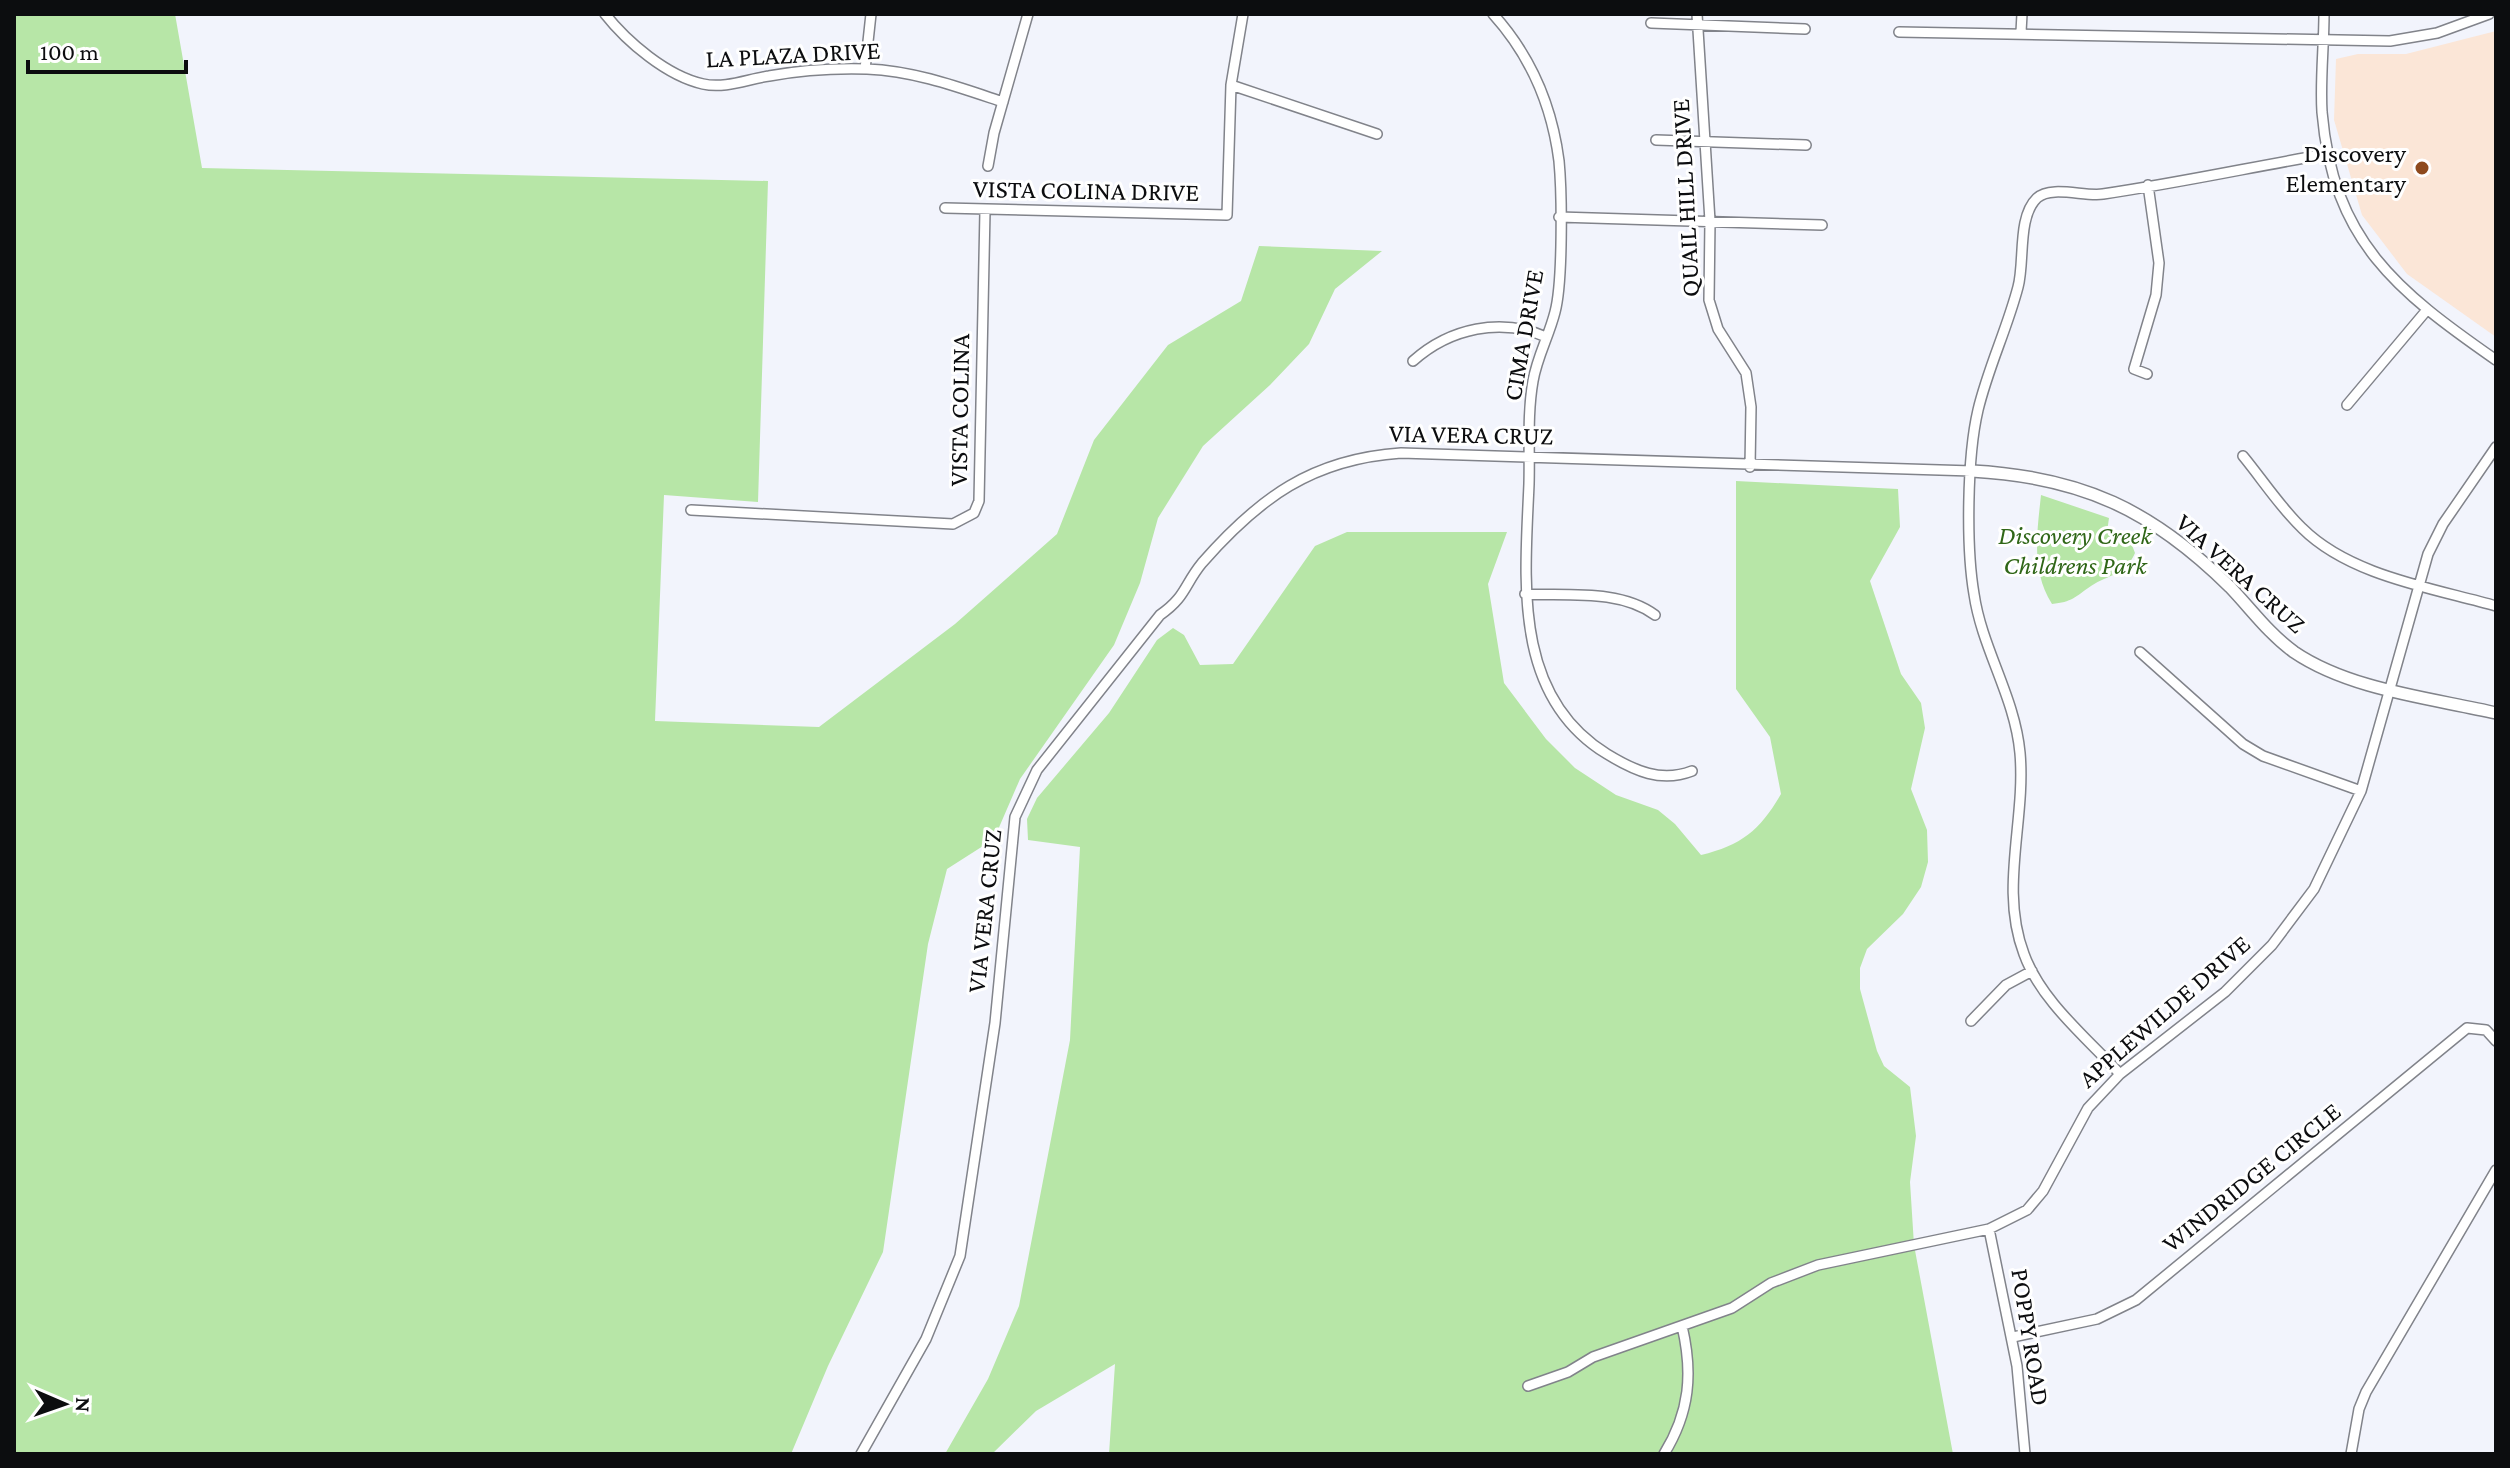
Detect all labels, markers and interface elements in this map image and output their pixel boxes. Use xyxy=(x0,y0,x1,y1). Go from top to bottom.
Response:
scale bar xyxy=(28,24,186,74)
street label: LA PLAZA DRIVE xyxy=(705,35,881,74)
text: 100 m xyxy=(40,38,99,65)
street label: QUAIL HILL DRIVE xyxy=(1666,98,1705,298)
place label: Discovery Elementary xyxy=(2286,139,2407,198)
marker: Discovery Elementary xyxy=(2413,159,2431,177)
street label: VISTA COLINA DRIVE xyxy=(973,174,1199,207)
street label: CIMA DRIVE xyxy=(1498,267,1549,403)
street label: VISTA COLINA xyxy=(944,333,975,487)
street label: VIA VERA CRUZ xyxy=(1389,419,1553,450)
street label: VIA VERA CRUZ xyxy=(2170,508,2311,639)
park label: Discovery Creek Childrens Park xyxy=(1998,521,2153,580)
street label: VIA VERA CRUZ xyxy=(961,828,1008,994)
street label: APPLEWILDE DRIVE xyxy=(2073,929,2256,1094)
street label: WINDRIDGE CIRCLE xyxy=(2156,1097,2346,1258)
street label: POPPY ROAD xyxy=(2005,1266,2056,1408)
north arrow xyxy=(24,1364,104,1444)
text: N xyxy=(71,1397,96,1413)

